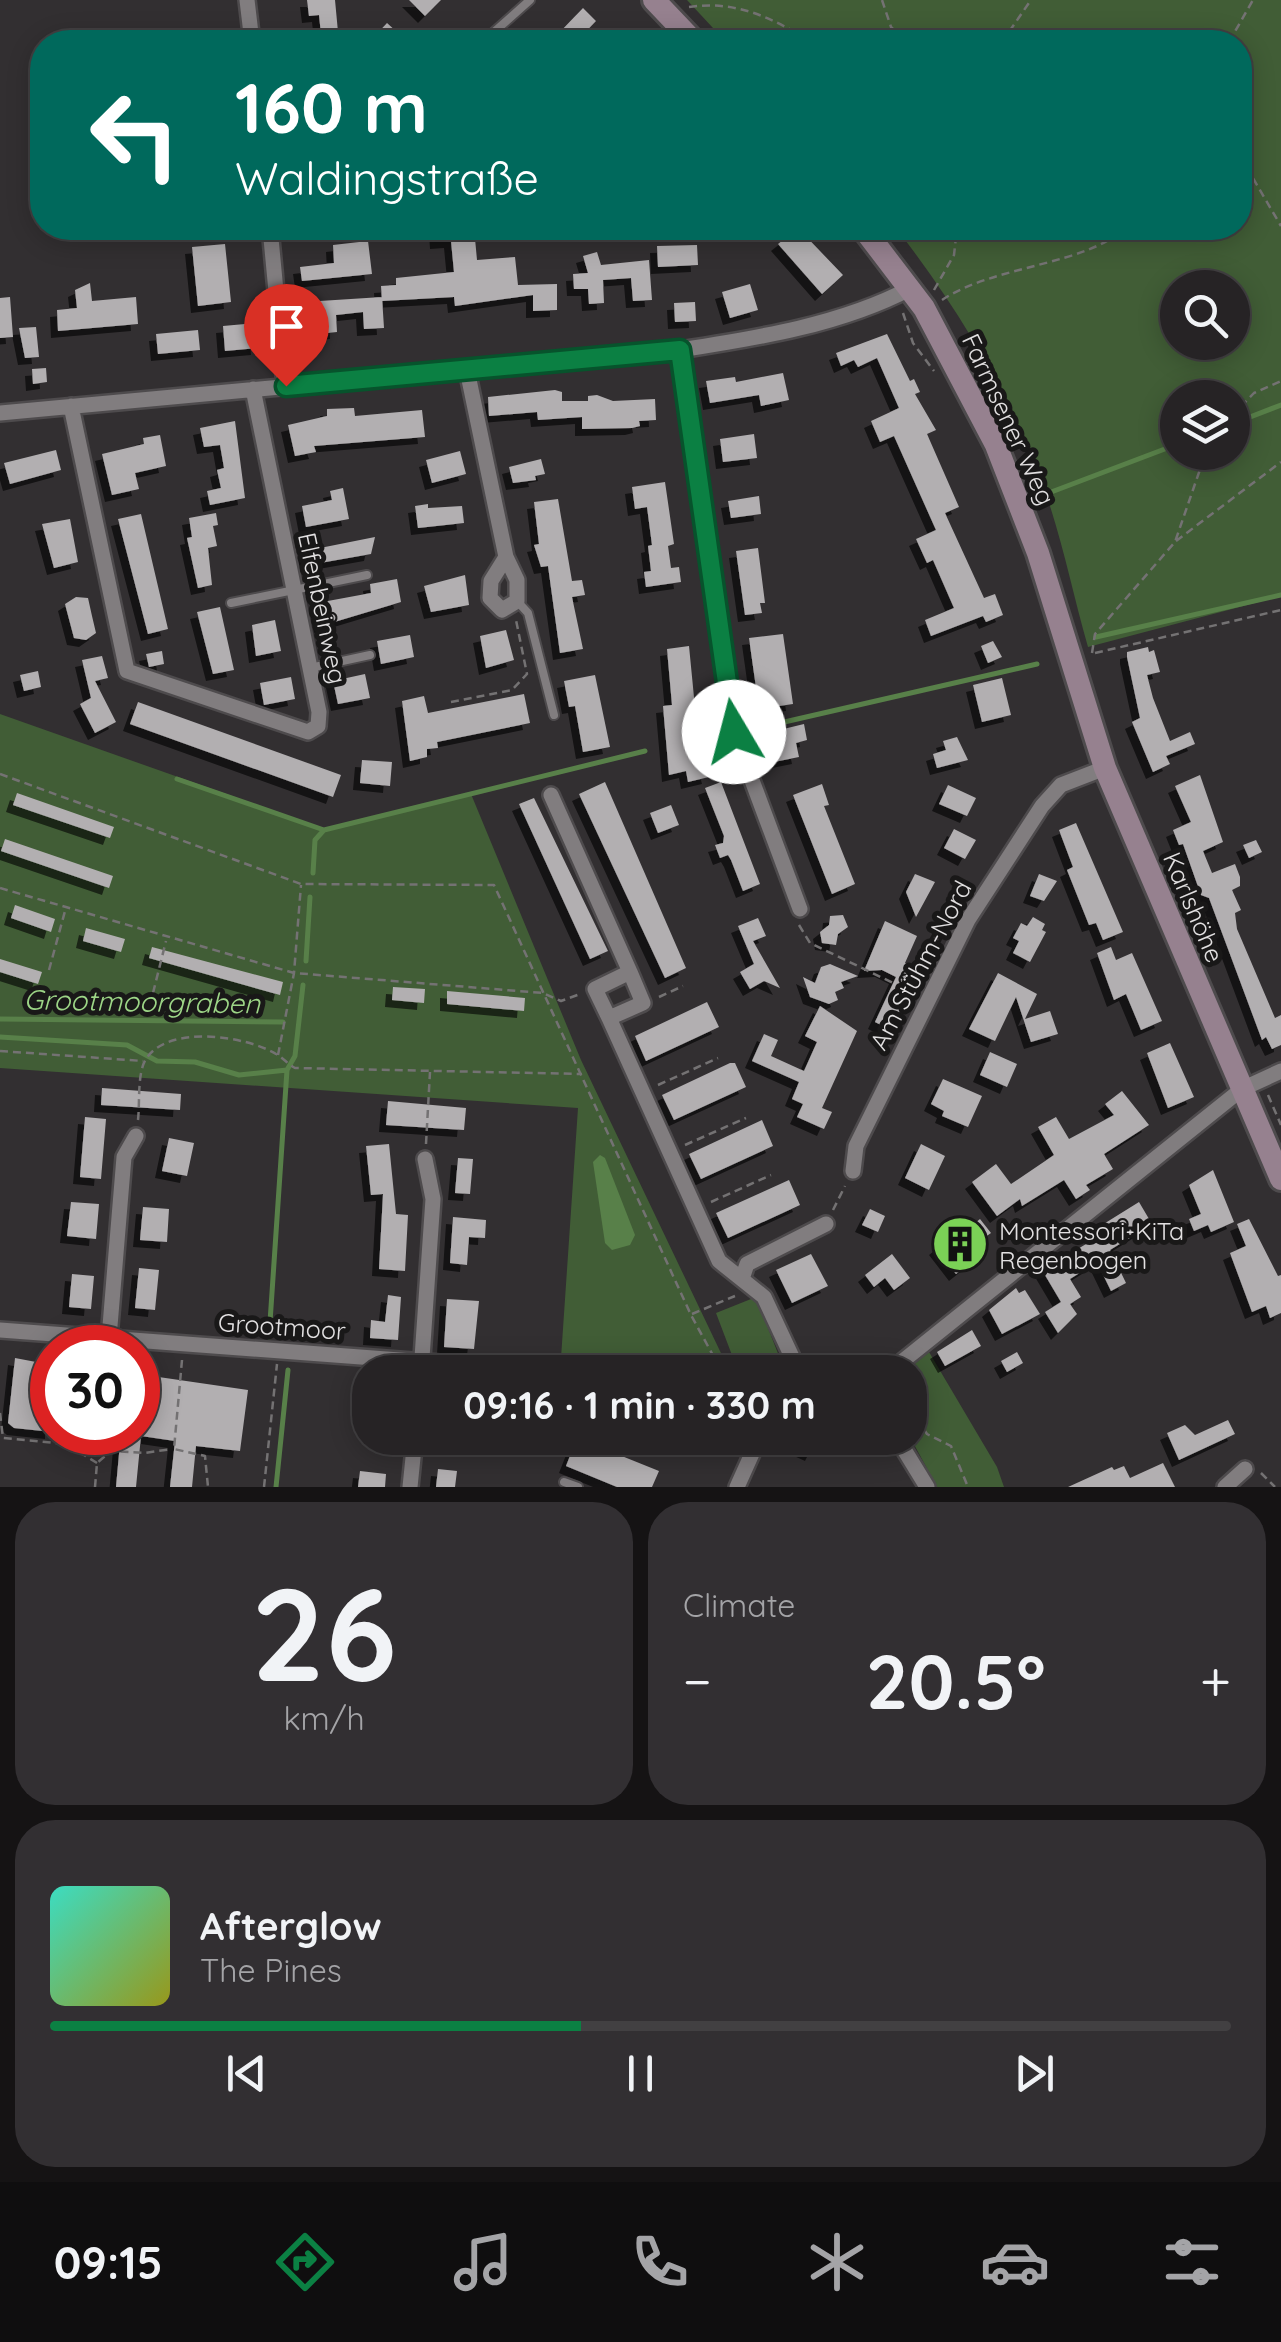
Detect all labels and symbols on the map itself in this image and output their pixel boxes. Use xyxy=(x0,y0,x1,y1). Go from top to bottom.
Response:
pin xyxy=(244,284,329,387)
street label: Farmsener Weg xyxy=(956,328,1062,510)
street label: Elfenbeinweg xyxy=(292,529,354,687)
position arrow xyxy=(682,680,786,784)
street label: Karlshöhe xyxy=(1157,847,1231,967)
street label: Am Stühm-Nord xyxy=(862,875,978,1055)
water label: Grootmoorgraben xyxy=(23,981,261,1021)
building icon: Montessori-KiTa Regenbogen xyxy=(930,1214,990,1274)
place label: Montessori-KiTa Regenbogen xyxy=(999,1215,1184,1275)
street label: Grootmoor xyxy=(217,1306,347,1346)
speed limit sign: 30 xyxy=(30,1325,160,1455)

